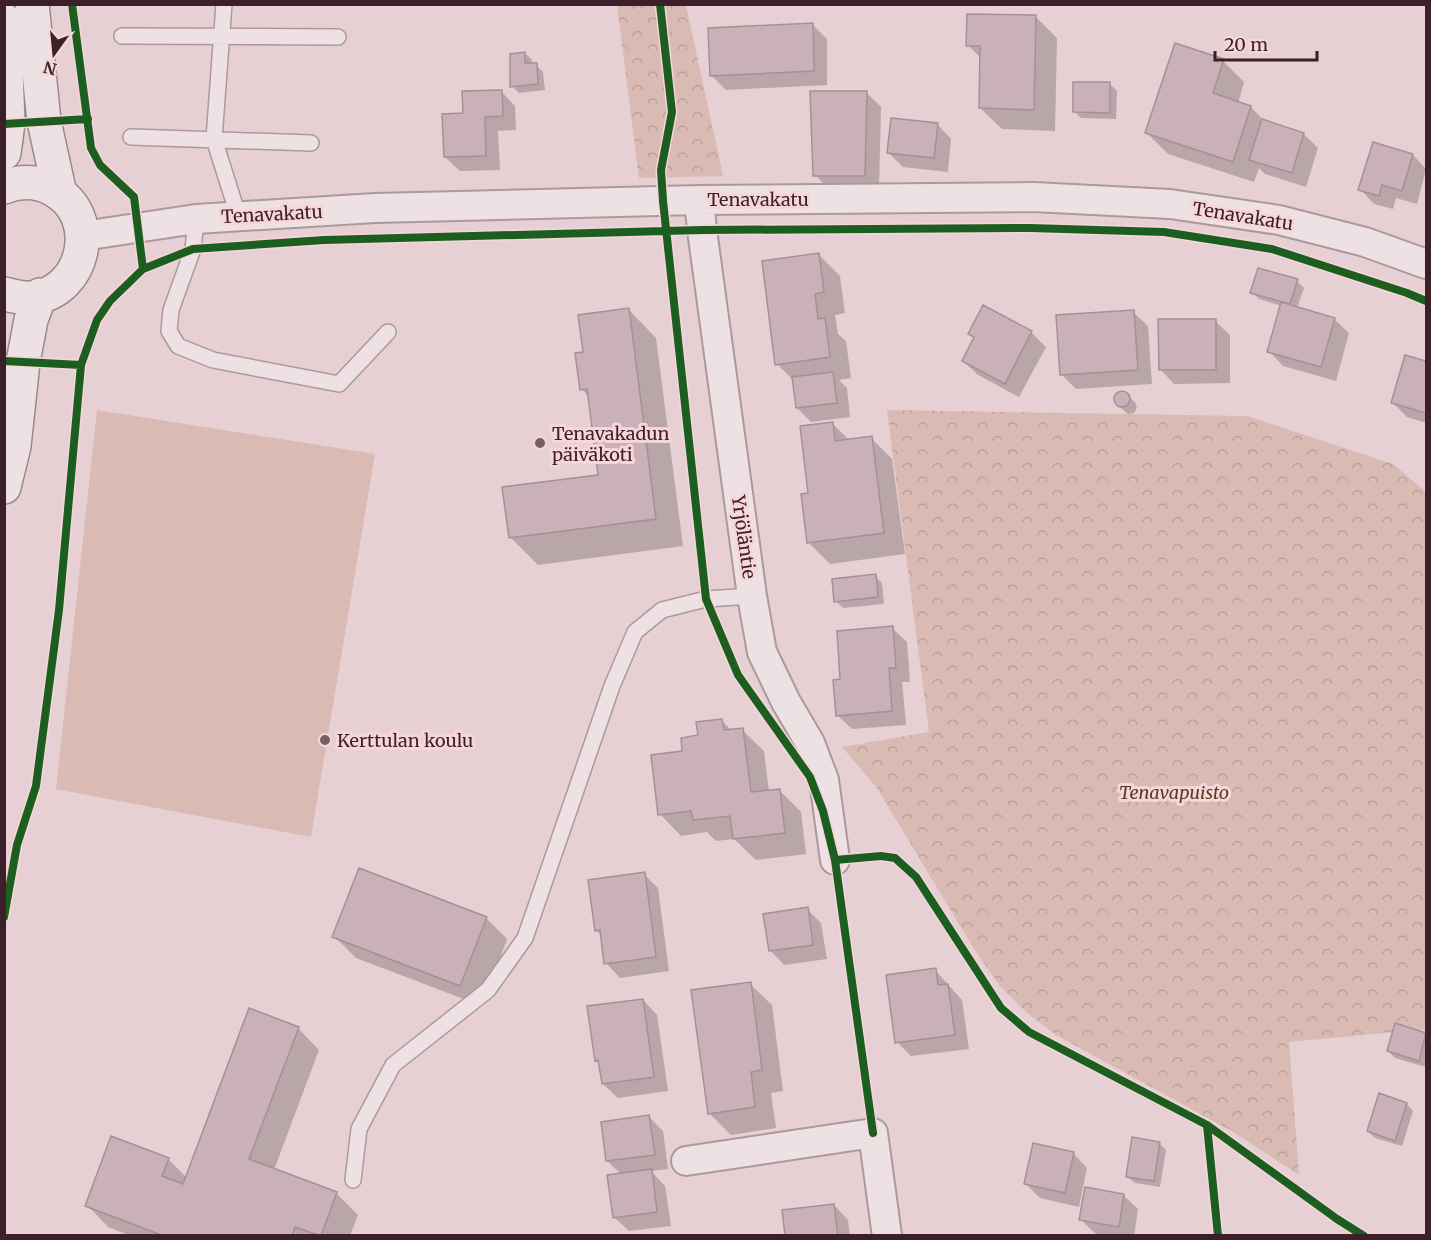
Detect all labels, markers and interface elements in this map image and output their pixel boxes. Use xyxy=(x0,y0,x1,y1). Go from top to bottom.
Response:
north arrow xyxy=(24,24,84,84)
scale bar xyxy=(1215,24,1317,62)
text: 20 m xyxy=(1224,33,1268,56)
text: N xyxy=(41,57,59,80)
street label: Tenavakatu xyxy=(707,188,809,211)
street label: Tenavakatu xyxy=(1191,197,1295,235)
street label: Tenavakatu xyxy=(221,200,323,228)
place label: Tenavakadun päiväkoti xyxy=(552,422,670,466)
marker: Tenavakadun päiväkoti xyxy=(533,436,547,450)
street label: Yrjöläntie xyxy=(727,493,761,580)
place label: Kerttulan koulu xyxy=(337,729,473,752)
marker: Kerttulan koulu xyxy=(318,733,332,747)
park label: Tenavapuisto xyxy=(1119,781,1229,804)

